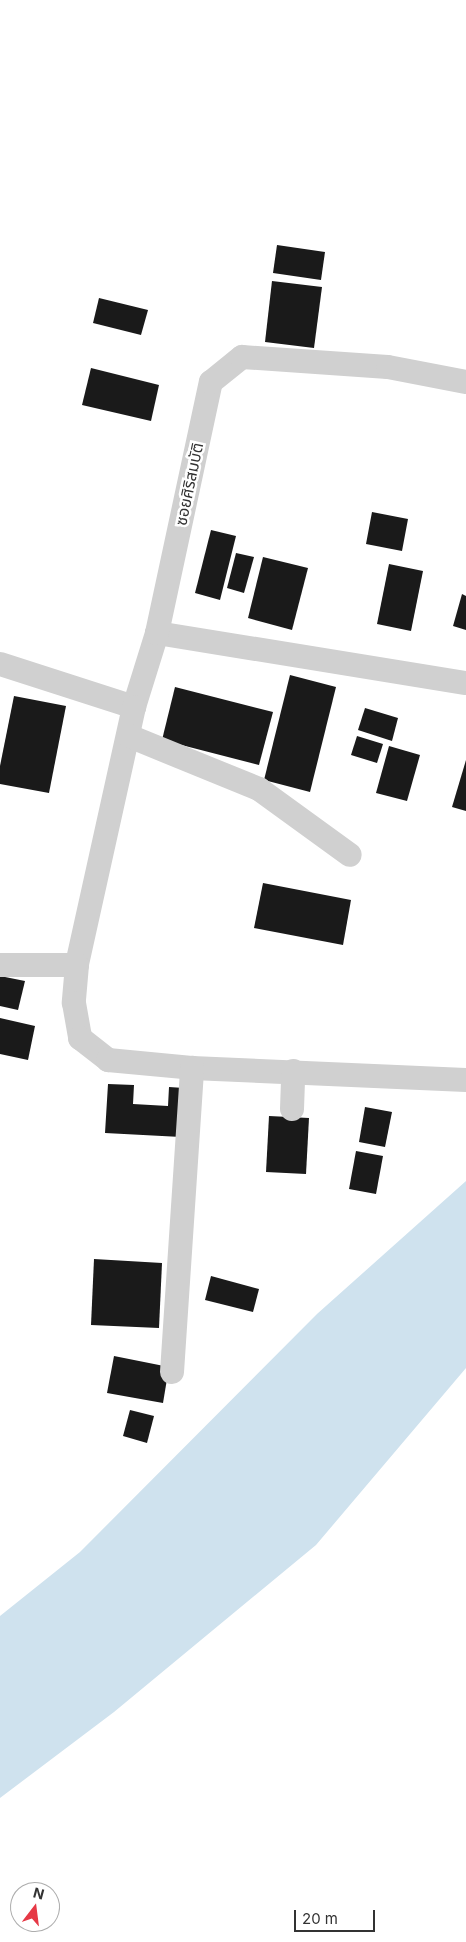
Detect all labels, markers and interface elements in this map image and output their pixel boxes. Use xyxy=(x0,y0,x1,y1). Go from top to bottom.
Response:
street label: ซอยศิริสมบัติ xyxy=(171,441,207,527)
north arrow xyxy=(10,1882,60,1932)
text: N xyxy=(31,1883,46,1903)
scale bar xyxy=(296,1900,377,1932)
text: 20 m xyxy=(302,1909,338,1928)

